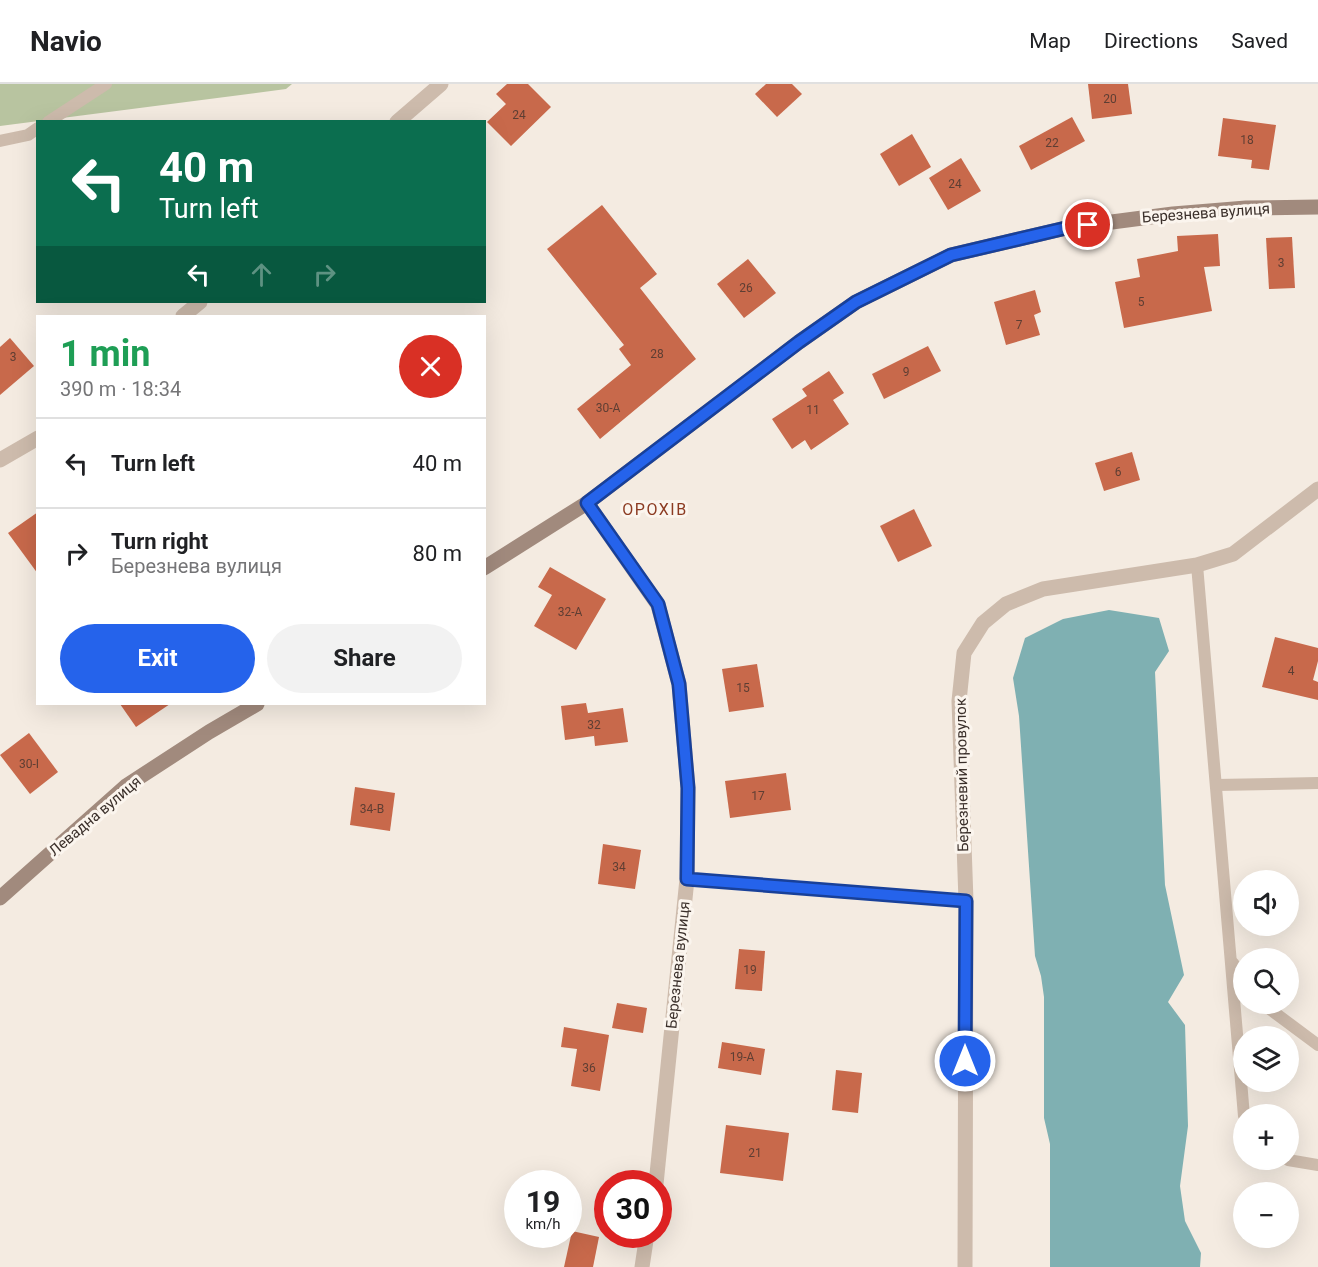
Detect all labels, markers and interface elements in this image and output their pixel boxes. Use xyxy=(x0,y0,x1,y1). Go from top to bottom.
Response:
text: Navio xyxy=(30,25,102,58)
text: Map xyxy=(1029,29,1071,53)
text: Directions xyxy=(1104,29,1198,53)
text: Saved xyxy=(1231,29,1288,53)
house number: 20 xyxy=(1103,92,1117,106)
house number: 24 xyxy=(512,108,526,122)
house number: 18 xyxy=(1240,133,1254,147)
house number: 22 xyxy=(1045,136,1059,150)
text: 40 m xyxy=(159,143,254,192)
icon: left xyxy=(60,144,138,222)
house number: 24 xyxy=(948,177,962,191)
text: Turn left xyxy=(159,193,259,225)
pin xyxy=(1062,199,1113,250)
street label: Березнева вулиця xyxy=(1141,200,1271,226)
icon: arrive xyxy=(1071,208,1104,241)
house number: 3 xyxy=(1278,256,1284,270)
icon: left xyxy=(182,258,215,291)
icon: ahead xyxy=(245,258,278,291)
icon: right xyxy=(308,258,341,291)
house number: 26 xyxy=(739,281,753,295)
house number: 5 xyxy=(1138,295,1145,309)
house number: 7 xyxy=(1016,318,1023,332)
text: 1 min xyxy=(60,333,151,375)
button: close xyxy=(399,335,462,398)
house number: 28 xyxy=(650,347,664,361)
house number: 3 xyxy=(10,350,16,364)
house number: 9 xyxy=(903,365,909,379)
text: 390 m · 18:34 xyxy=(60,377,181,401)
house number: 30-А xyxy=(596,401,620,415)
house number: 11 xyxy=(806,403,820,417)
icon: left xyxy=(60,447,93,480)
text: Turn left xyxy=(111,451,195,476)
text: 40 m xyxy=(413,451,462,476)
house number: 6 xyxy=(1115,465,1122,479)
district label: ОРОХІВ xyxy=(622,500,688,519)
text: Turn right xyxy=(111,529,208,554)
icon: right xyxy=(60,537,93,570)
text: 80 m xyxy=(413,541,462,566)
text: Березнева вулиця xyxy=(111,554,282,578)
house number: 32-А xyxy=(558,605,582,619)
button: Exit xyxy=(60,624,255,693)
button: Share xyxy=(267,624,462,693)
house number: 4 xyxy=(1288,664,1295,678)
house number: 15 xyxy=(736,681,750,695)
street label: Березневий провулок xyxy=(952,698,972,852)
house number: 32 xyxy=(587,718,601,732)
house number: 30-І xyxy=(19,757,39,771)
street label: Левадна вулиця xyxy=(45,772,145,860)
house number: 17 xyxy=(751,789,765,803)
house number: 34-В xyxy=(360,802,384,816)
house number: 34 xyxy=(612,860,626,874)
map controls xyxy=(1233,870,1299,1248)
button: sound xyxy=(1233,870,1299,936)
street label: Березнева вулиця xyxy=(662,900,694,1030)
button: search xyxy=(1233,948,1299,1014)
house number: 19 xyxy=(743,963,757,977)
button: layers xyxy=(1233,1026,1299,1092)
position arrow xyxy=(933,1029,997,1093)
house number: 19-А xyxy=(730,1050,754,1064)
house number: 36 xyxy=(582,1061,596,1075)
button: + xyxy=(1233,1104,1299,1170)
house number: 21 xyxy=(748,1146,762,1160)
speed limit sign: 30 xyxy=(594,1170,672,1248)
button: − xyxy=(1233,1182,1299,1248)
text: 19 xyxy=(526,1184,560,1219)
text: km/h xyxy=(525,1215,561,1233)

